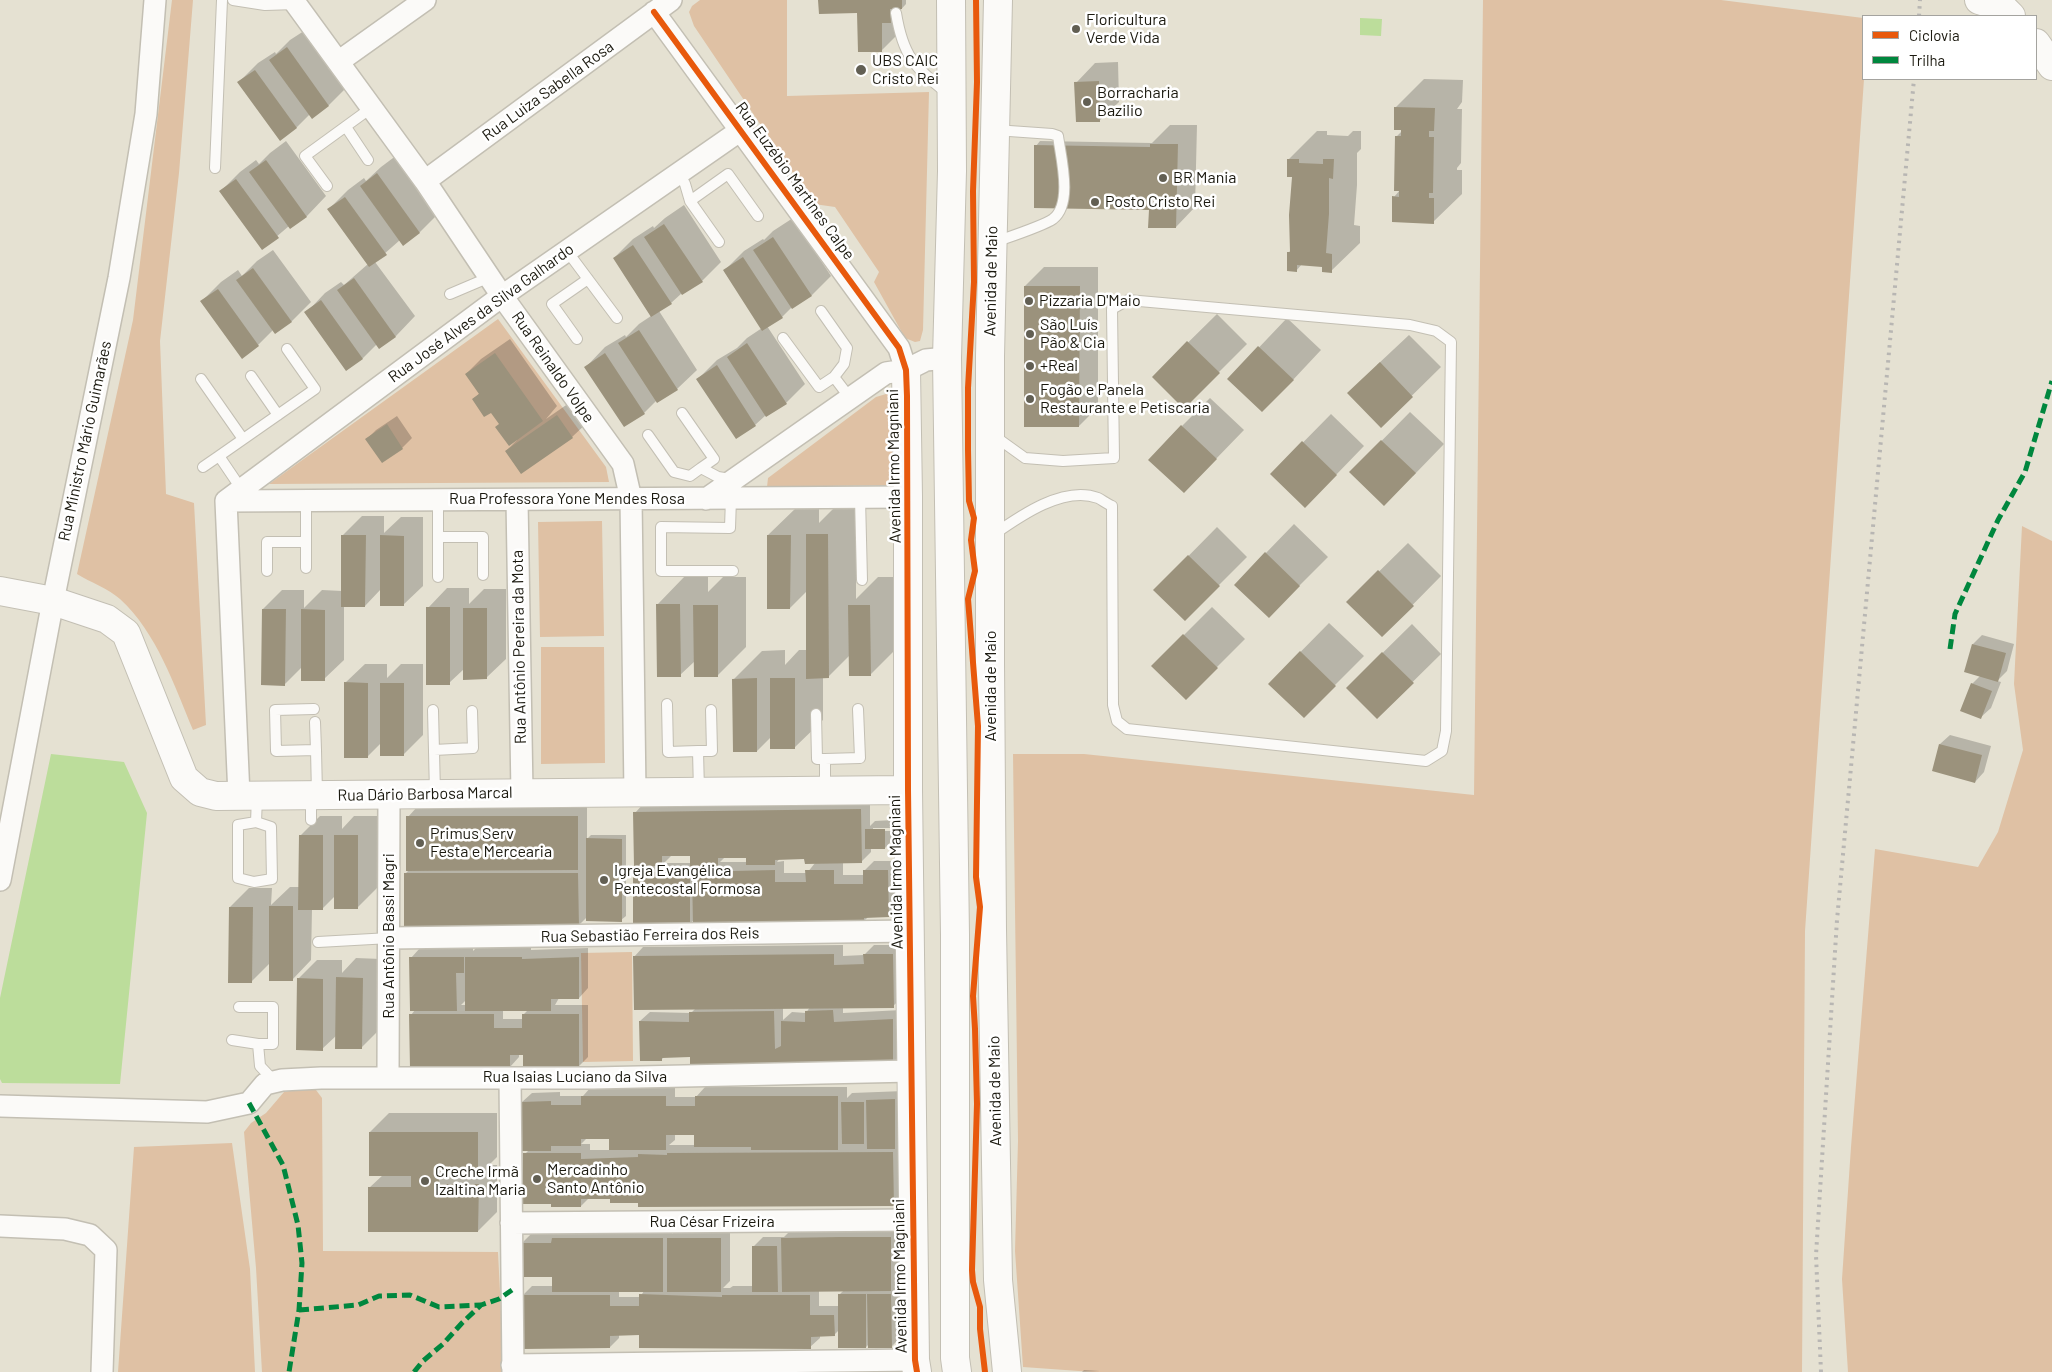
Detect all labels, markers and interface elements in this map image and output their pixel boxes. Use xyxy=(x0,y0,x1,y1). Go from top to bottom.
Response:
place label: Floricultura Verde Vida xyxy=(1086,10,1166,48)
legend xyxy=(1862,15,2037,80)
marker: Floricultura Verde Vida xyxy=(1070,23,1082,35)
text: Ciclovia xyxy=(1909,26,1960,44)
street label: Rua Luiza Sabella Rosa xyxy=(479,37,617,145)
place label: UBS CAIC Cristo Rei xyxy=(872,51,939,89)
text: Trilha xyxy=(1909,51,1945,69)
marker: UBS CAIC Cristo Rei xyxy=(854,63,868,77)
place label: Borracharia Bazilio xyxy=(1097,83,1179,121)
marker: Borracharia Bazilio xyxy=(1081,96,1093,108)
street label: Rua Euzébio Martines Calpe xyxy=(731,98,859,264)
place label: BR Mania xyxy=(1173,168,1237,188)
marker: BR Mania xyxy=(1157,172,1169,184)
place label: Posto Cristo Rei xyxy=(1105,192,1215,212)
marker: Posto Cristo Rei xyxy=(1089,196,1101,208)
street label: Avenida de Maio xyxy=(980,225,1002,337)
street label: Rua José Alves da Silva Galhardo xyxy=(384,239,578,387)
place label: Pizzaria D'Maio xyxy=(1039,291,1141,311)
marker: Pizzaria D'Maio xyxy=(1023,295,1035,307)
street label: Rua Reinaldo Volpe xyxy=(507,308,599,426)
place label: São Luís Pão & Cia xyxy=(1040,315,1105,353)
marker: São Luís Pão & Cia xyxy=(1024,328,1036,340)
street label: Rua Ministro Mário Guimarães xyxy=(54,339,116,543)
place label: +Real xyxy=(1040,356,1078,376)
marker: +Real xyxy=(1024,360,1036,372)
place label: Fogão e Panela Restaurante e Petiscaria xyxy=(1040,380,1210,418)
street label: Avenida Irmo Magniani xyxy=(883,388,905,544)
marker: Fogão e Panela Restaurante e Petiscaria xyxy=(1024,393,1036,405)
street label: Rua Professora Yone Mendes Rosa xyxy=(449,489,685,509)
street label: Rua Antônio Pereira da Mota xyxy=(508,550,530,744)
street label: Avenida de Maio xyxy=(981,631,1001,741)
street label: Rua Dário Barbosa Marcal xyxy=(337,783,513,805)
street label: Avenida Irmo Magniani xyxy=(885,794,907,950)
place label: Primus Serv Festa e Mercearia xyxy=(430,824,552,862)
marker: Primus Serv Festa e Mercearia xyxy=(414,837,426,849)
street label: Rua Antônio Bassi Magri xyxy=(379,853,399,1019)
place label: Igreja Evangélica Pentecostal Formosa xyxy=(614,861,761,899)
marker: Igreja Evangélica Pentecostal Formosa xyxy=(598,874,610,886)
street label: Rua Sebastião Ferreira dos Reis xyxy=(540,923,760,947)
street label: Avenida de Maio xyxy=(984,1035,1006,1147)
street label: Rua Isaias Luciano da Silva xyxy=(483,1067,667,1087)
place label: Mercadinho Santo Antônio xyxy=(547,1160,645,1198)
place label: Creche Irmã Izaltina Maria xyxy=(435,1162,526,1200)
marker: Mercadinho Santo Antônio xyxy=(531,1173,543,1185)
marker: Creche Irmã Izaltina Maria xyxy=(419,1175,431,1187)
street label: Avenida Irmo Magniani xyxy=(889,1198,911,1354)
street label: Rua César Frizeira xyxy=(649,1212,775,1232)

